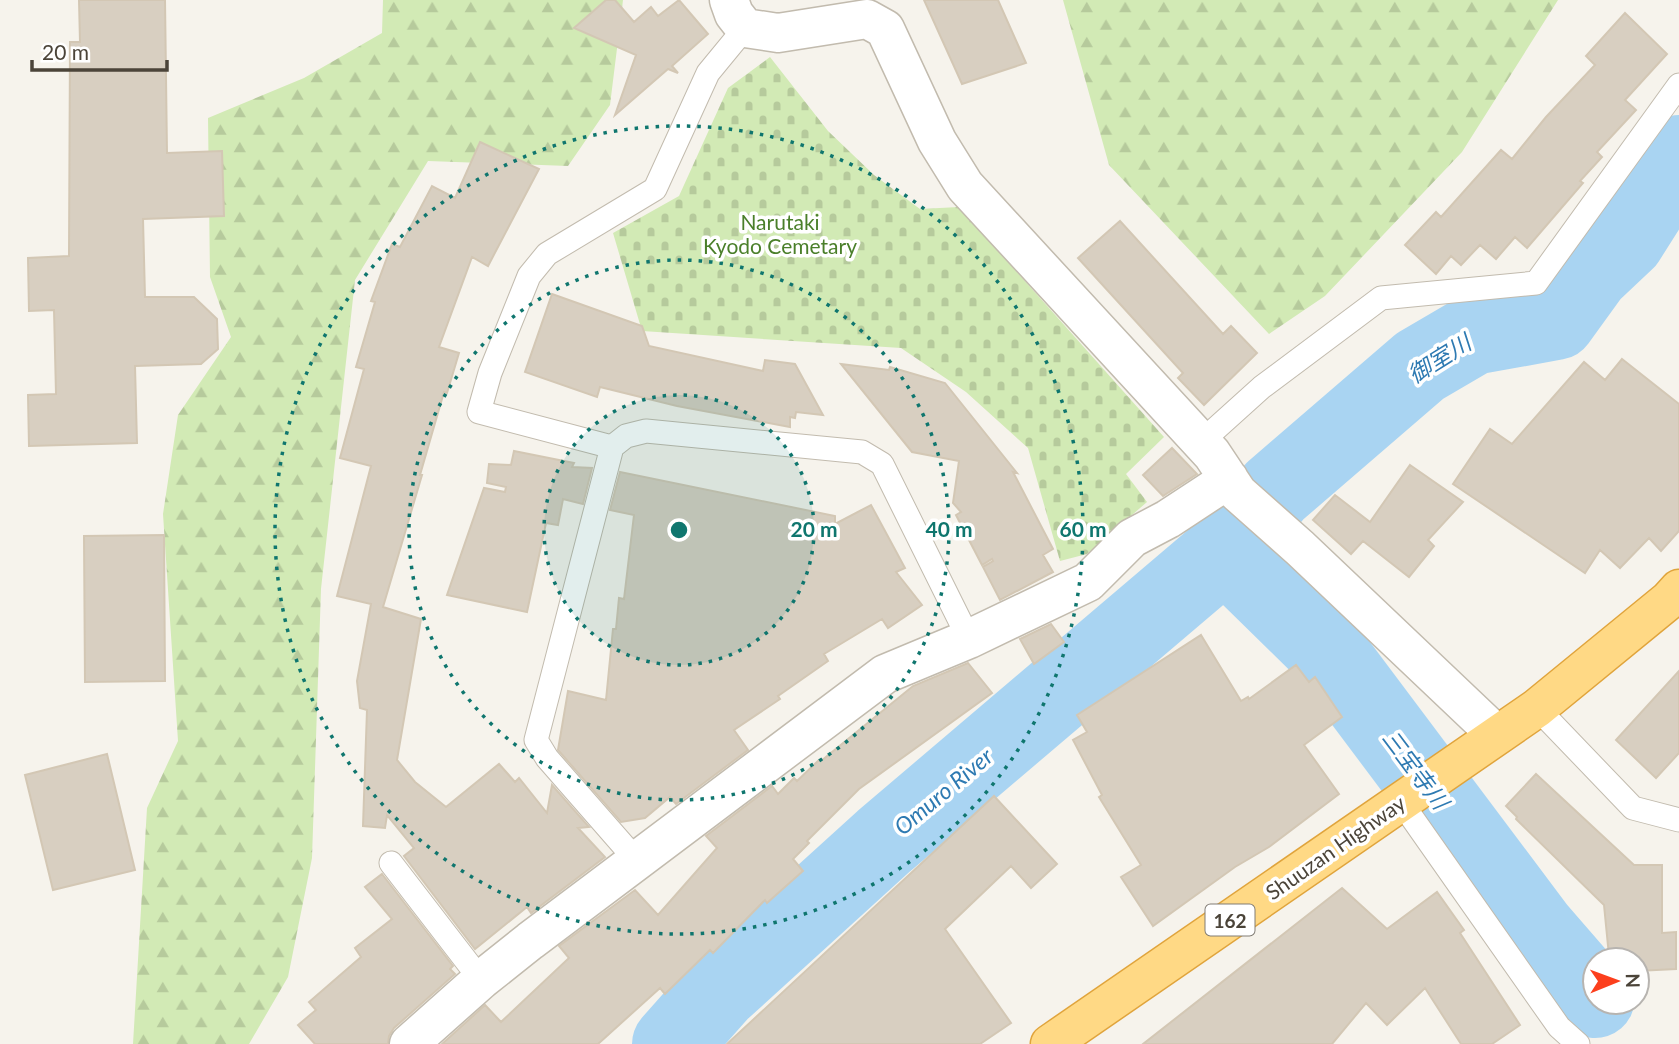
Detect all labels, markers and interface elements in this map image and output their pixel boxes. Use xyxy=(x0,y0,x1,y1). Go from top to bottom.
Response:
scale bar xyxy=(32,28,166,72)
text: 20 m xyxy=(42,39,89,64)
park label: Narutaki Kyodo Cemetary xyxy=(703,209,857,258)
water label: 御室川 xyxy=(1402,326,1478,388)
text: 20 m xyxy=(790,516,838,541)
text: 40 m xyxy=(925,516,973,541)
text: 60 m xyxy=(1059,516,1107,541)
centre of rings xyxy=(667,518,691,542)
water label: 三宝寺川 xyxy=(1377,724,1457,817)
water label: Omuro River xyxy=(888,741,999,840)
street label: Shuuzan Highway xyxy=(1261,790,1410,904)
road number: 162 xyxy=(1206,904,1254,936)
north arrow xyxy=(1581,946,1651,1016)
text: N xyxy=(1622,973,1645,988)

